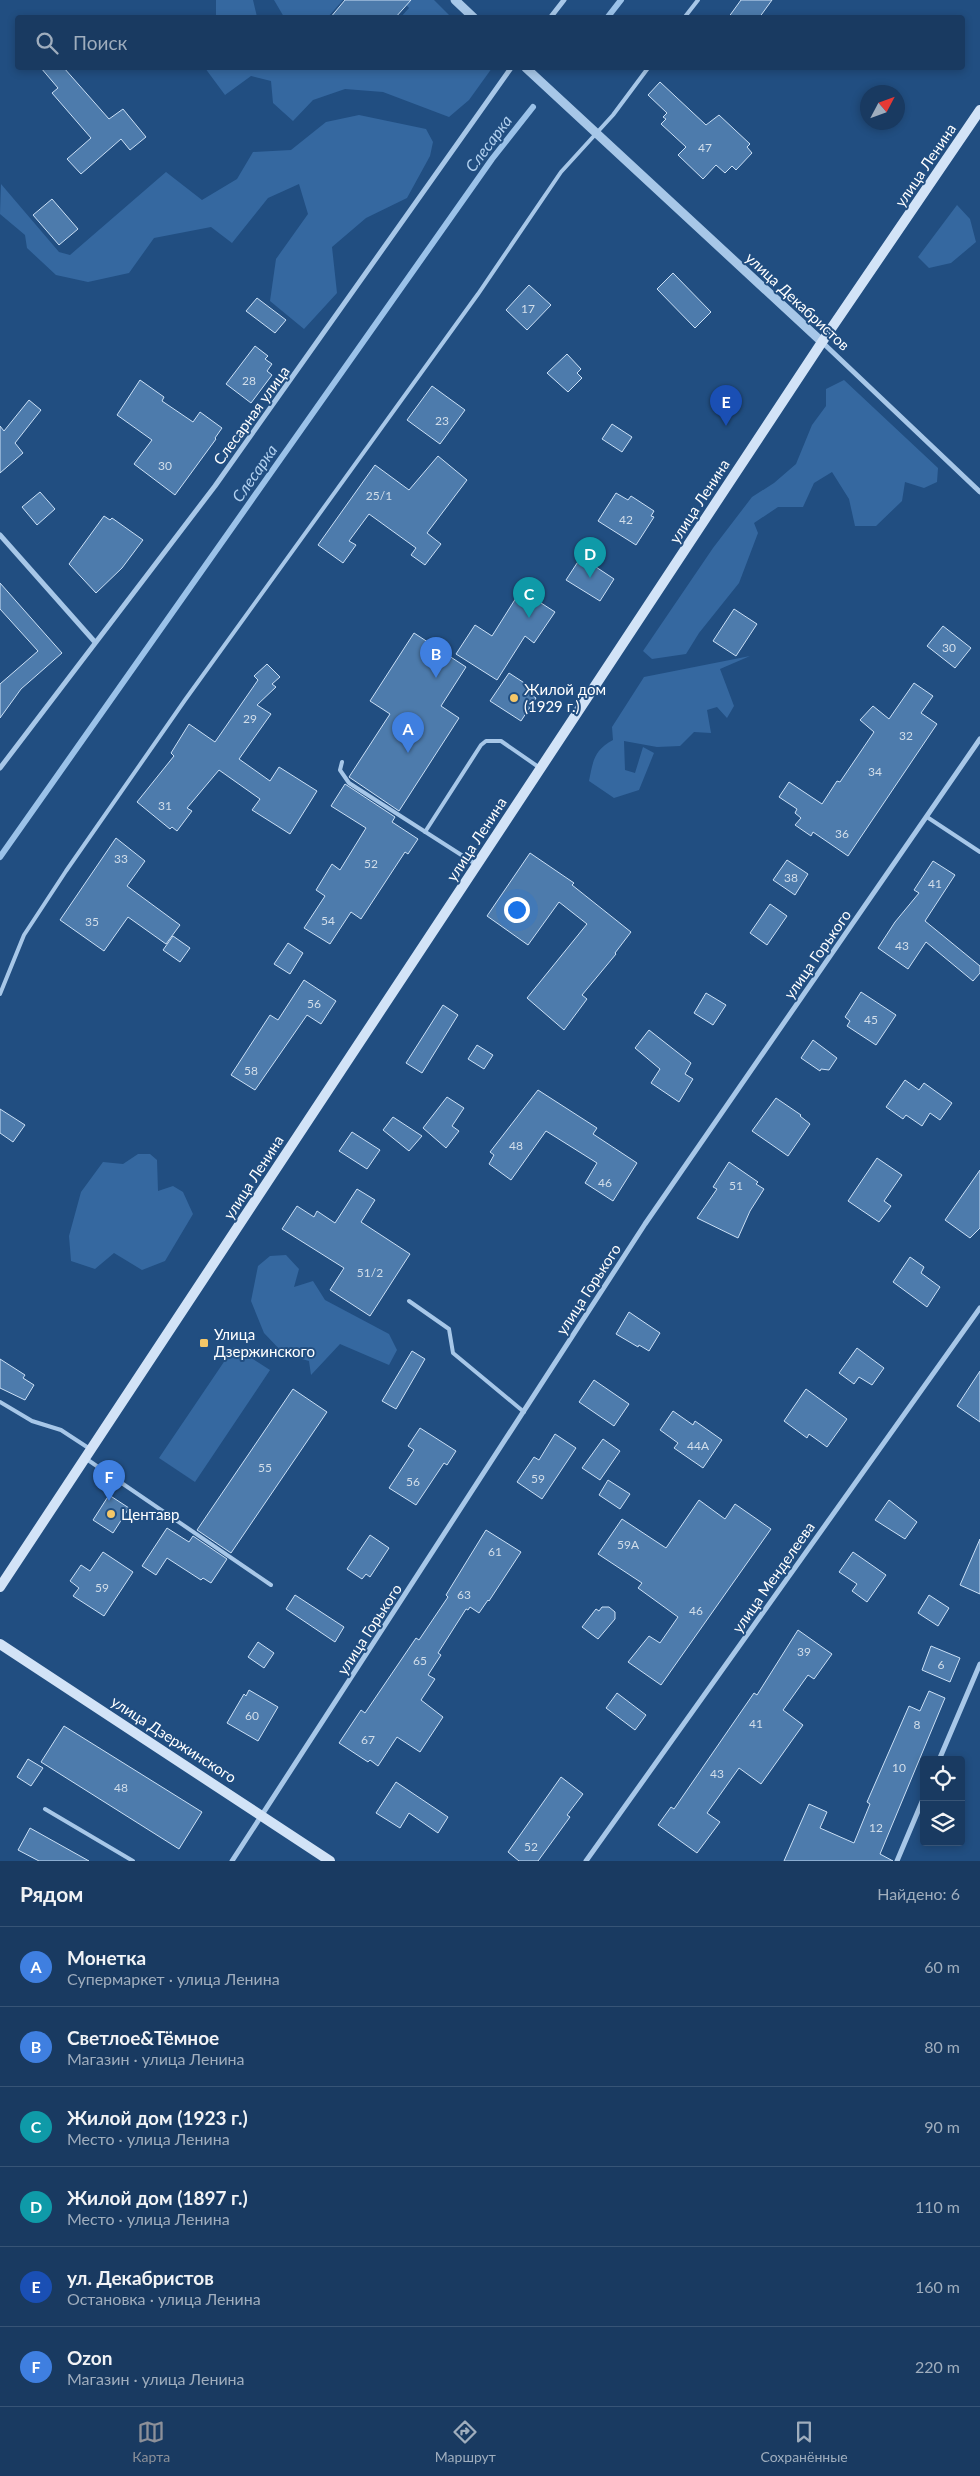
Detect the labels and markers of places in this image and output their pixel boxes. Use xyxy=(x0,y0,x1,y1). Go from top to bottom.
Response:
pin: E xyxy=(710,385,742,426)
pin: D xyxy=(574,537,606,578)
pin: C xyxy=(513,577,545,618)
pin: B xyxy=(420,637,452,678)
place label: Жилой дом (1929 г.) xyxy=(524,680,606,715)
marker: Жилой дом (1929 г.) xyxy=(508,692,520,704)
pin: A xyxy=(392,712,424,753)
place label: Улица Дзержинского xyxy=(214,1325,315,1360)
marker: Улица Дзержинского xyxy=(198,1337,210,1349)
pin: F xyxy=(93,1460,125,1501)
place label: Центавр xyxy=(121,1505,179,1523)
marker: Центавр xyxy=(105,1508,117,1520)

